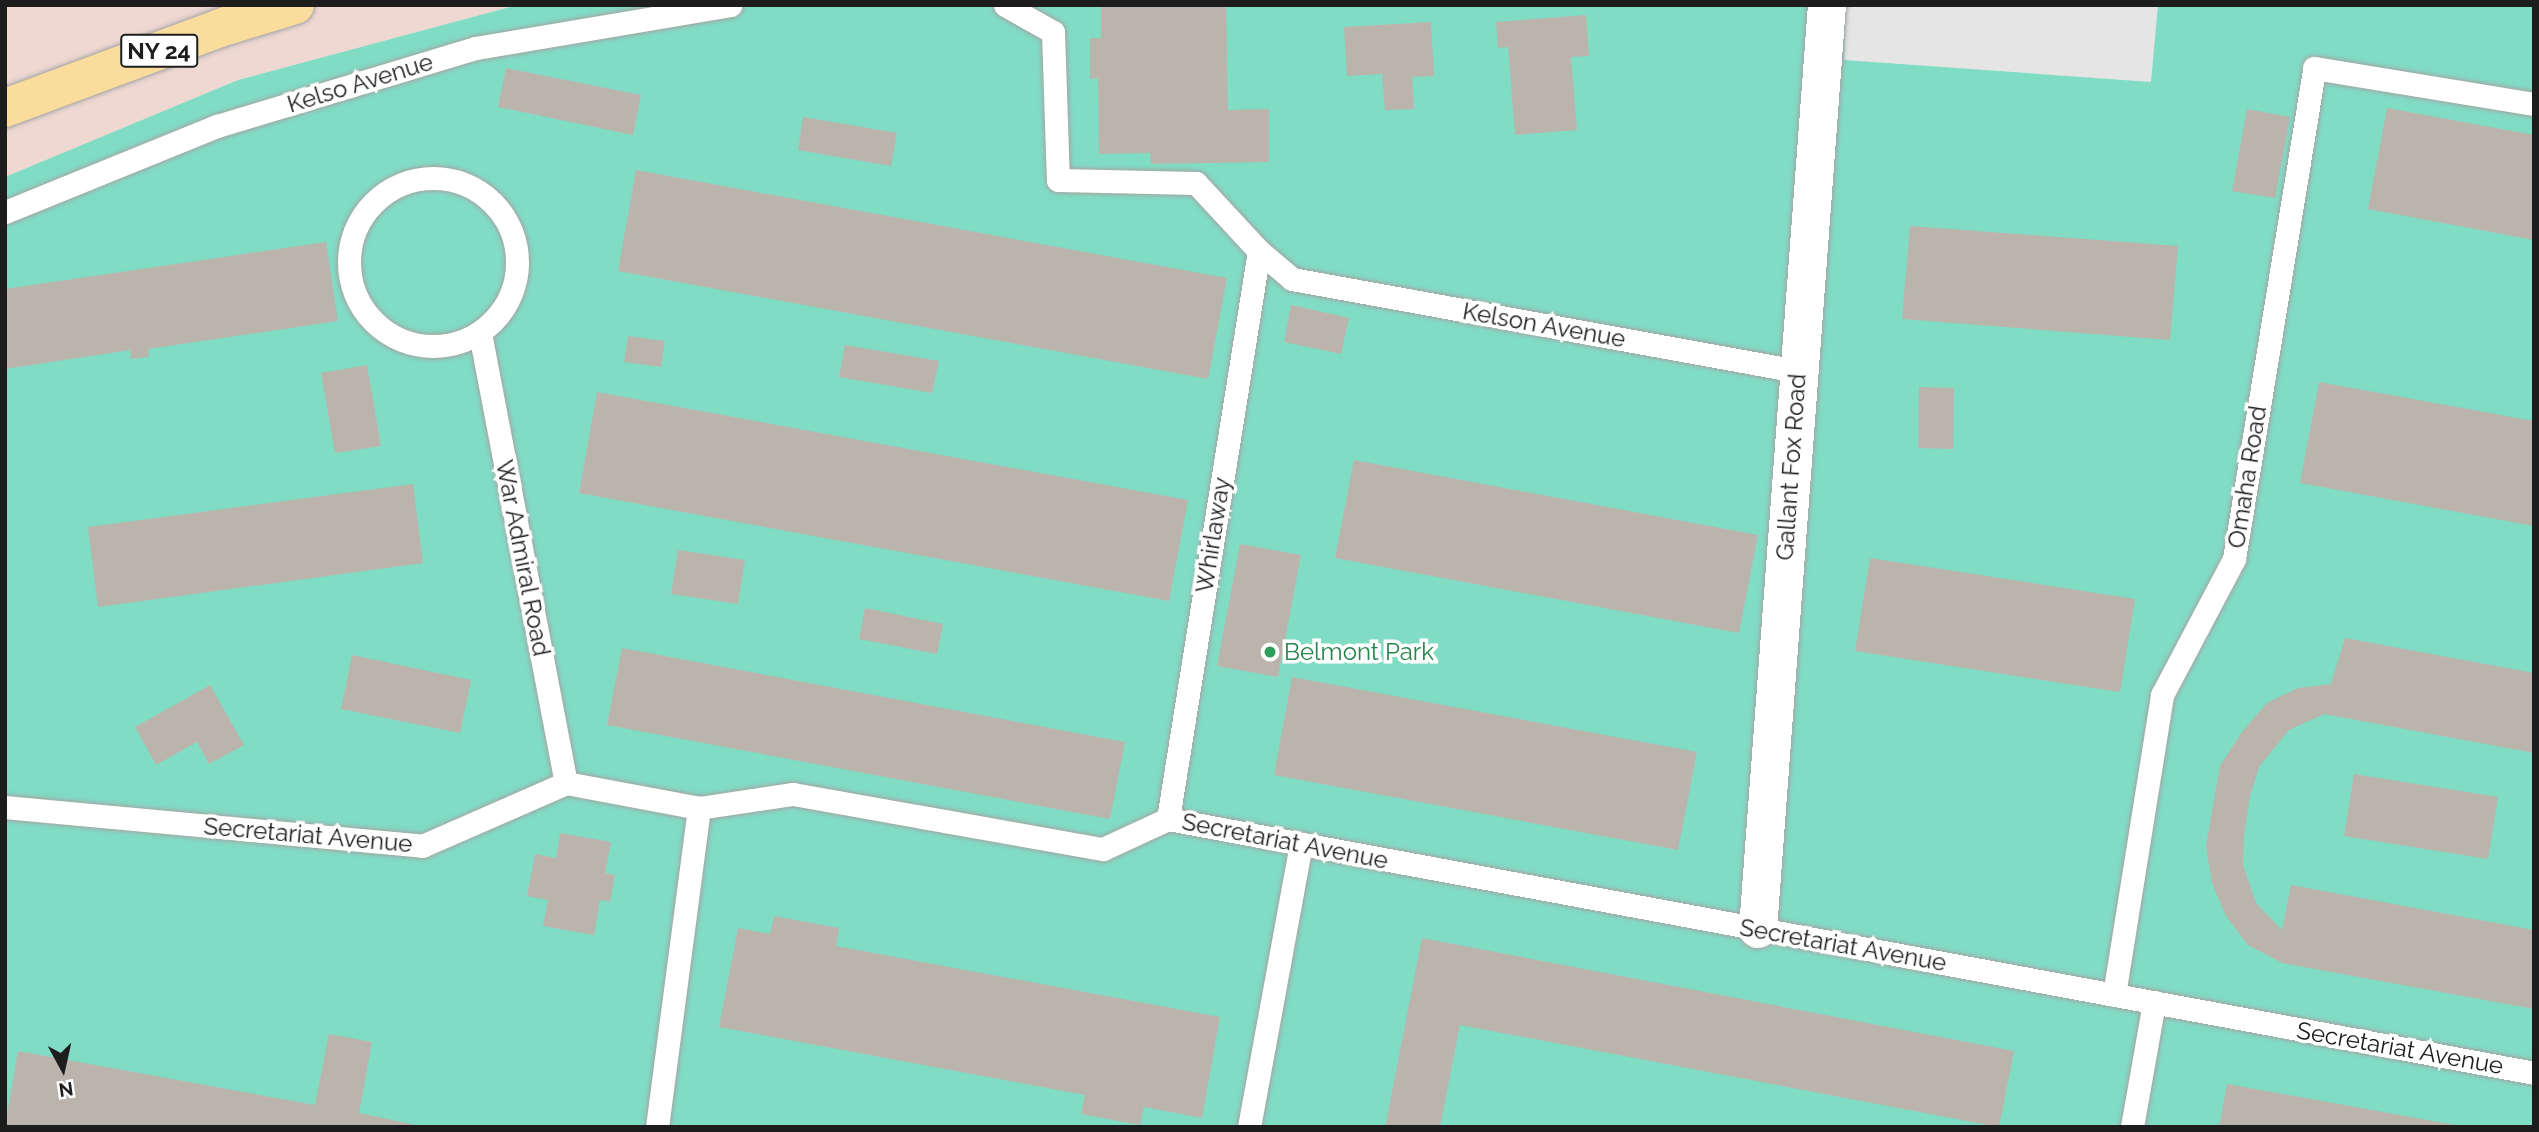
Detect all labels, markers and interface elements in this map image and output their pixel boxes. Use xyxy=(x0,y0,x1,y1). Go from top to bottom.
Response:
road number: NY 24 xyxy=(119,32,199,70)
street label: Kelso Avenue xyxy=(283,47,437,119)
street label: Kelson Avenue xyxy=(1460,296,1628,354)
street label: Gallant Fox Road xyxy=(1770,373,1812,561)
street label: Omaha Road xyxy=(2222,404,2272,550)
street label: War Admiral Road xyxy=(490,456,556,660)
street label: Whirlaway xyxy=(1190,475,1236,595)
place label: Belmont Park xyxy=(1284,638,1434,666)
marker: Belmont Park xyxy=(1262,644,1278,660)
street label: Secretariat Avenue xyxy=(1179,807,1391,875)
street label: Secretariat Avenue xyxy=(202,812,414,858)
street label: Secretariat Avenue xyxy=(1737,913,1949,977)
street label: Secretariat Avenue xyxy=(2294,1016,2506,1080)
north arrow xyxy=(28,1034,98,1104)
text: N xyxy=(57,1078,75,1102)

